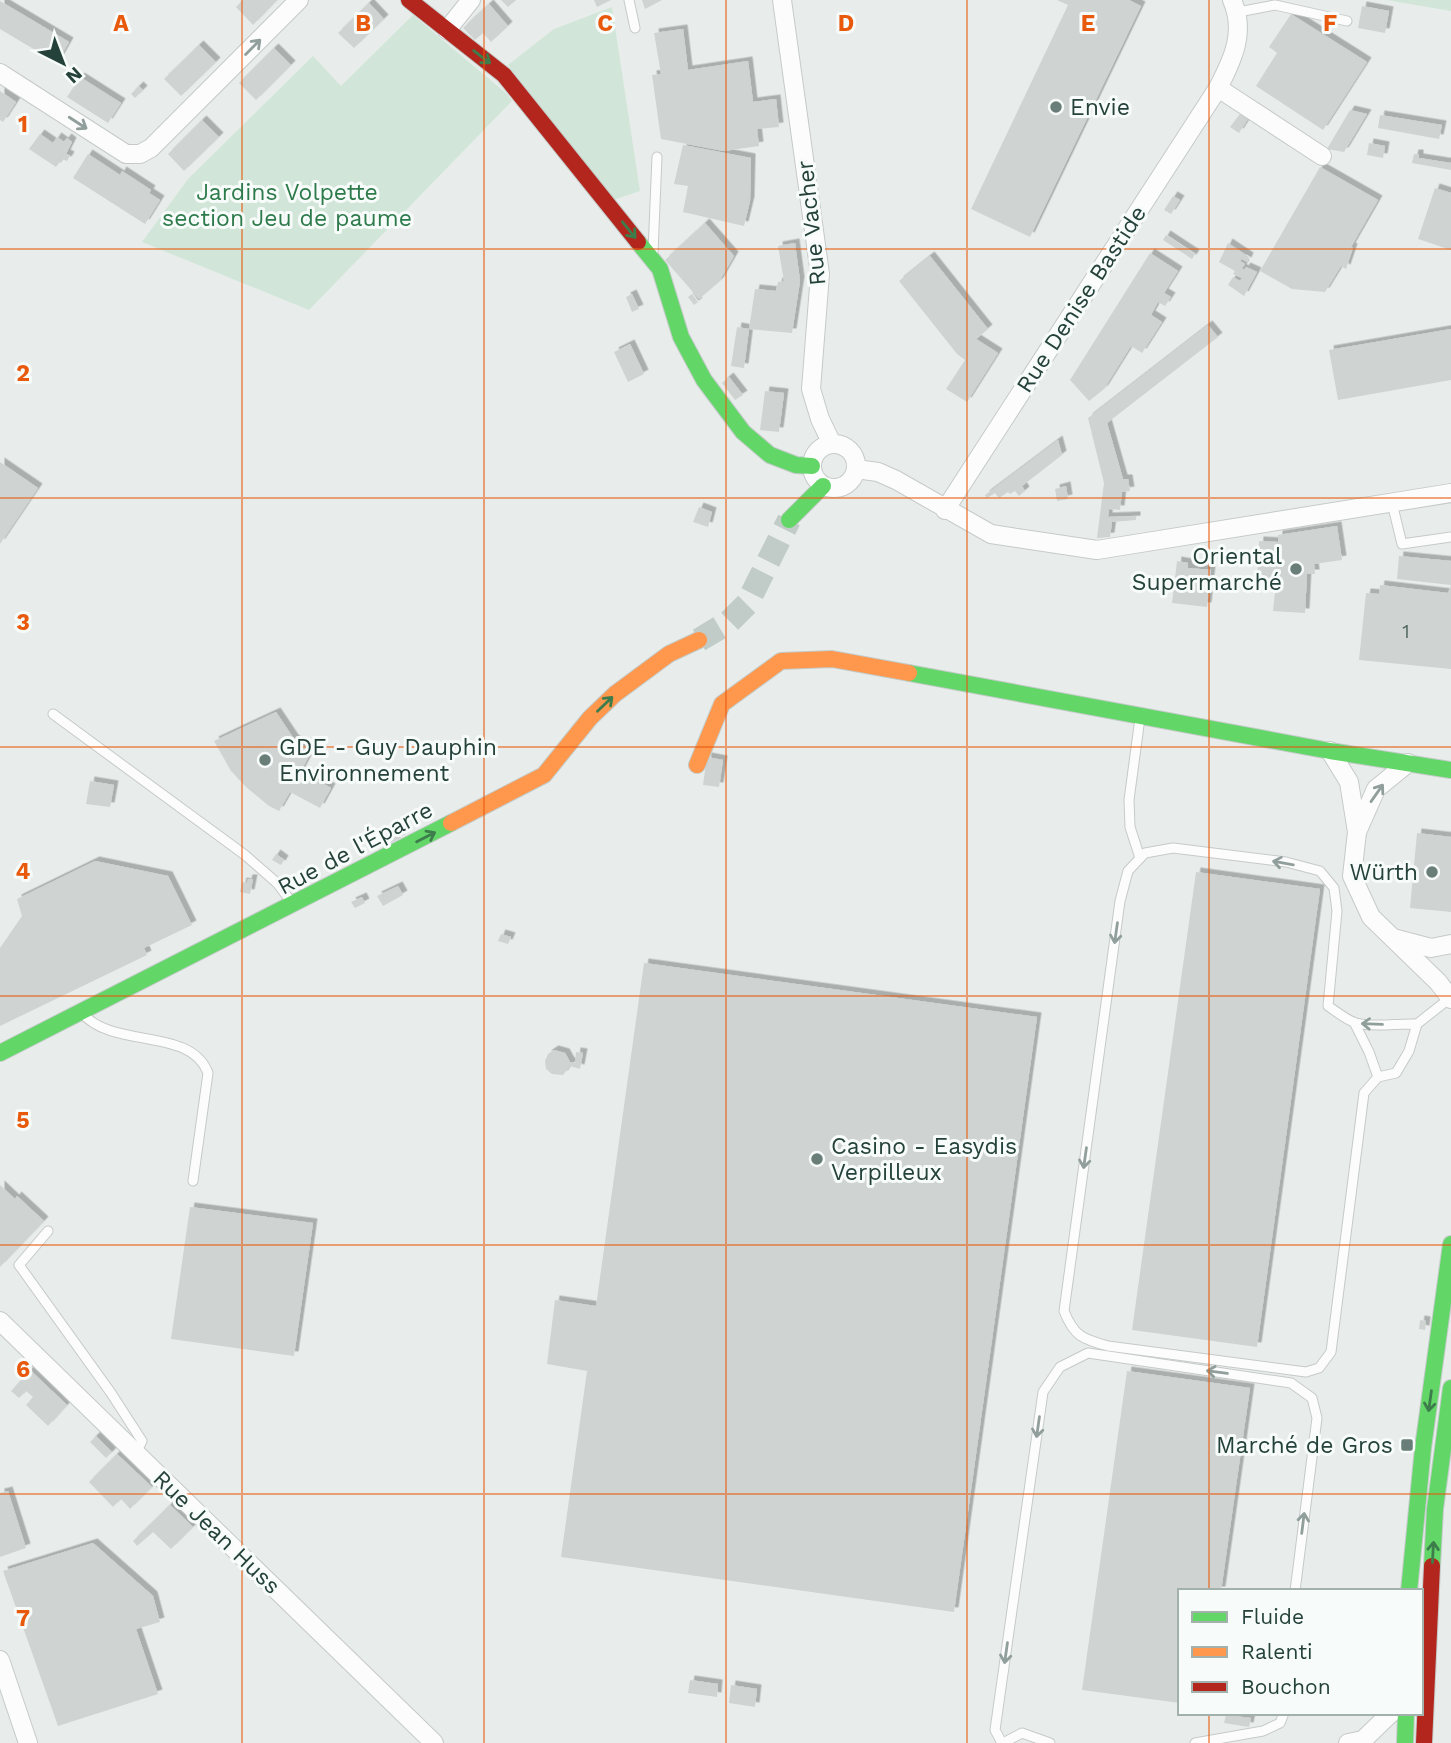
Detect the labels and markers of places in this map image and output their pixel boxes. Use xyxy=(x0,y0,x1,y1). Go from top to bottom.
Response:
place label: Envie xyxy=(1070,94,1130,121)
marker: Envie xyxy=(1048,99,1064,115)
place label: Oriental Supermarché xyxy=(1132,543,1282,596)
marker: Oriental Supermarché xyxy=(1288,561,1304,577)
place label: GDE - Guy Dauphin Environnement xyxy=(279,734,497,787)
marker: GDE - Guy Dauphin Environnement xyxy=(257,752,273,768)
place label: Würth xyxy=(1350,859,1418,886)
marker: Würth xyxy=(1424,864,1440,880)
place label: Casino - Easydis Verpilleux xyxy=(831,1133,1017,1186)
marker: Casino - Easydis Verpilleux xyxy=(809,1151,825,1167)
place label: Marché de Gros xyxy=(1216,1432,1393,1459)
marker: Marché de Gros xyxy=(1399,1437,1415,1453)

